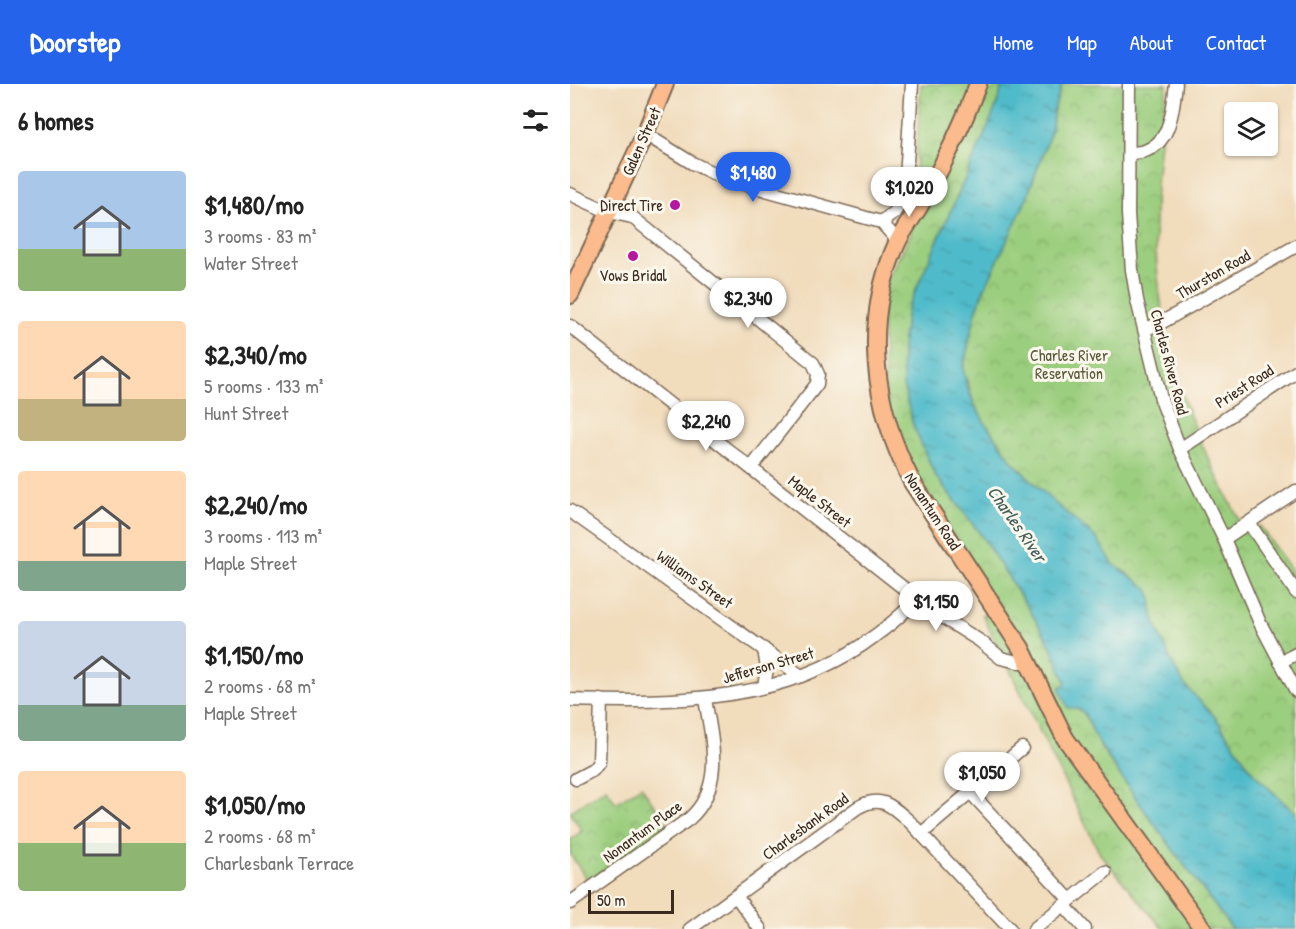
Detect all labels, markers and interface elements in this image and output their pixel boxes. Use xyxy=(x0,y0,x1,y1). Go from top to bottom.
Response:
text: Doorstep xyxy=(30,23,120,61)
text: Home xyxy=(993,28,1034,57)
text: Map xyxy=(1067,28,1097,57)
text: About xyxy=(1130,28,1173,57)
text: Contact xyxy=(1206,28,1266,57)
map controls xyxy=(1224,102,1278,156)
button: layers xyxy=(1224,102,1278,156)
text: 6 homes xyxy=(18,103,94,138)
street label: Galen Street xyxy=(616,103,666,179)
icon: filters xyxy=(519,104,552,137)
pin: $1,480 xyxy=(704,152,802,203)
text: $1,480 xyxy=(730,158,776,185)
pin: $1,020 xyxy=(860,167,958,218)
text: $1,020 xyxy=(885,173,933,200)
text: $1,480/mo xyxy=(204,187,304,222)
place label: Direct Tire xyxy=(600,194,664,216)
icon: home xyxy=(66,195,138,267)
marker: Direct Tire xyxy=(668,198,682,212)
text: 3 rooms · 83 m² xyxy=(204,222,316,249)
street label: Thurston Road xyxy=(1172,244,1254,304)
text: Water Street xyxy=(204,249,298,276)
marker: Vows Bridal xyxy=(626,249,640,263)
place label: Vows Bridal xyxy=(599,264,667,286)
pin: $2,340 xyxy=(699,278,797,329)
text: $2,340 xyxy=(724,284,772,311)
street label: Charles River Road xyxy=(1145,307,1195,417)
text: $2,340/mo xyxy=(204,337,307,372)
park label: Charles River Reservation xyxy=(1030,344,1108,384)
icon: home xyxy=(66,345,138,417)
street label: Priest Road xyxy=(1211,359,1277,413)
text: 5 rooms · 133 m² xyxy=(204,372,323,399)
text: Hunt Street xyxy=(204,399,288,426)
pin: $2,240 xyxy=(657,401,755,452)
text: $2,240 xyxy=(681,407,731,434)
street label: Nonantum Road xyxy=(900,468,966,554)
street label: Maple Street xyxy=(784,469,856,533)
water label: Charles River xyxy=(982,481,1054,569)
text: $2,240/mo xyxy=(204,487,307,522)
icon: home xyxy=(66,495,138,567)
text: 3 rooms · 113 m² xyxy=(204,522,322,549)
street label: Williams Street xyxy=(653,545,738,614)
text: Maple Street xyxy=(204,549,297,576)
pin: $1,150 xyxy=(887,581,985,632)
text: $1,150 xyxy=(913,587,959,614)
text: $1,150/mo xyxy=(204,637,303,672)
street label: Jefferson Street xyxy=(720,641,817,689)
icon: home xyxy=(66,645,138,717)
text: 2 rooms · 68 m² xyxy=(204,672,316,699)
text: Maple Street xyxy=(204,699,297,726)
pin: $1,050 xyxy=(933,752,1031,803)
text: $1,050 xyxy=(958,758,1006,785)
text: $1,050/mo xyxy=(204,787,305,822)
street label: Charlesbank Road xyxy=(758,787,852,865)
street label: Nonantum Place xyxy=(598,794,687,867)
icon: home xyxy=(66,795,138,867)
text: 2 rooms · 68 m² xyxy=(204,822,316,849)
text: Charlesbank Terrace xyxy=(204,849,354,876)
scale bar xyxy=(588,887,674,914)
text: 50 m xyxy=(597,889,626,911)

